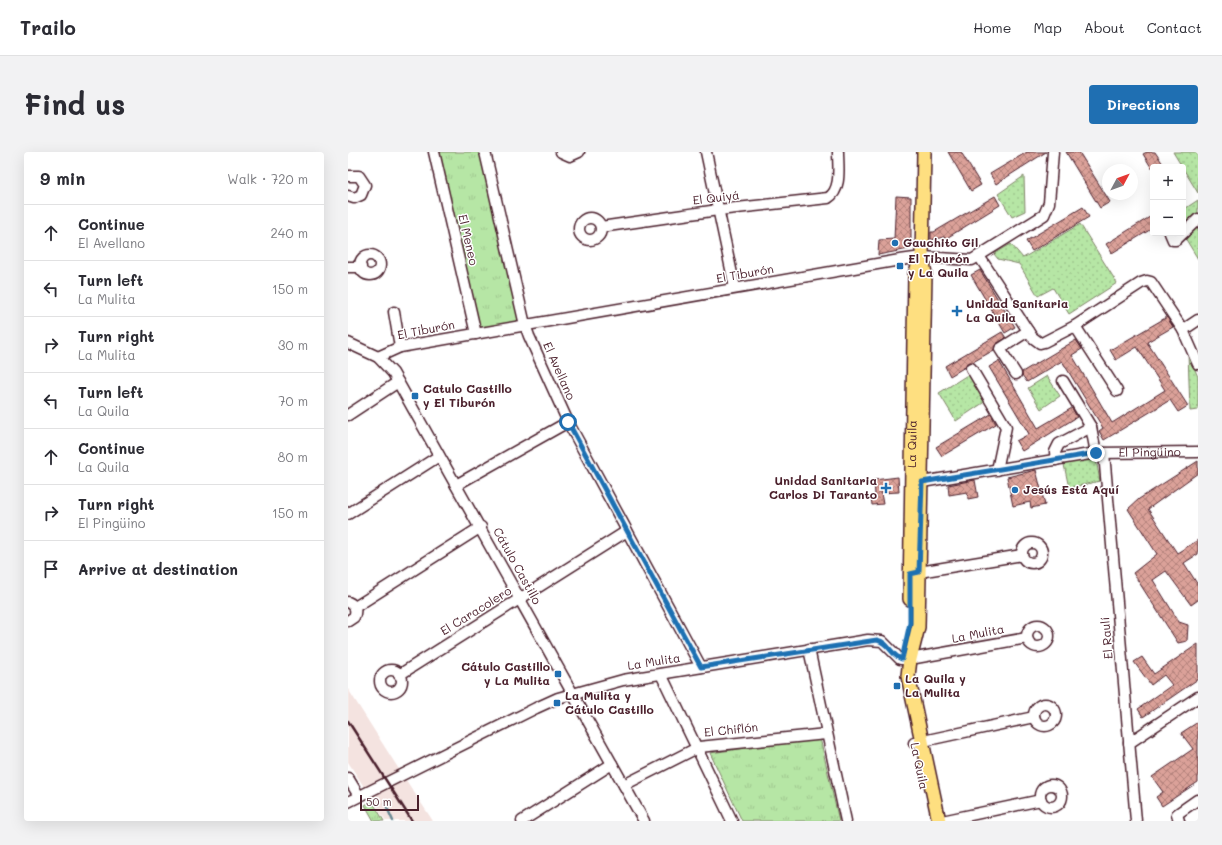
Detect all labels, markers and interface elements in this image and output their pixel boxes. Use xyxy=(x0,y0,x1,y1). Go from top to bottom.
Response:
text: Trailo xyxy=(20,15,76,40)
text: Home xyxy=(973,18,1011,37)
text: Map xyxy=(1033,18,1062,37)
text: About xyxy=(1084,18,1125,37)
text: Contact xyxy=(1147,18,1202,37)
button: Directions xyxy=(1089,85,1198,124)
text: Find us xyxy=(24,86,125,122)
north arrow xyxy=(1102,164,1138,200)
map controls xyxy=(1150,164,1186,236)
button: + xyxy=(1150,164,1186,200)
text: 9 min xyxy=(40,167,85,189)
text: Walk · 720 m xyxy=(227,170,308,187)
street label: El Quiyá xyxy=(692,186,740,208)
button: − xyxy=(1150,200,1186,236)
street label: El Meneo xyxy=(455,213,483,267)
text: Continue xyxy=(78,214,145,234)
icon: ahead xyxy=(40,222,62,244)
text: 240 m xyxy=(271,224,308,241)
text: El Avellano xyxy=(78,234,145,251)
place label: Gauchito Gil xyxy=(903,234,978,250)
marker: Gauchito Gil xyxy=(890,238,900,248)
place label: El Tiburón y La Quila xyxy=(908,250,969,280)
street label: El Tiburón xyxy=(715,260,775,286)
marker: El Tiburón y La Quila xyxy=(895,261,905,271)
text: Turn left xyxy=(78,270,143,290)
icon: left xyxy=(40,278,62,300)
text: 150 m xyxy=(272,280,308,297)
text: La Mulita xyxy=(78,290,136,307)
place label: Unidad Sanitaria La Quila xyxy=(966,295,1068,325)
marker: Unidad Sanitaria La Quila xyxy=(951,305,963,317)
street label: El Tiburón xyxy=(396,316,456,342)
text: Turn right xyxy=(78,326,155,346)
icon: right xyxy=(40,334,62,356)
text: 30 m xyxy=(278,336,308,353)
street label: El Avellano xyxy=(540,339,580,402)
text: La Mulita xyxy=(78,346,136,363)
place label: Catulo Castillo y El Tiburón xyxy=(423,380,512,410)
text: Turn left xyxy=(78,382,143,402)
icon: left xyxy=(40,390,62,412)
marker: Catulo Castillo y El Tiburón xyxy=(410,391,420,401)
text: 70 m xyxy=(278,392,308,409)
text: La Quila xyxy=(78,402,130,419)
route start xyxy=(559,413,577,431)
street label: La Quila xyxy=(903,420,920,468)
text: Continue xyxy=(78,438,145,458)
street label: El Pingüino xyxy=(1118,443,1181,460)
route end xyxy=(1087,444,1105,462)
icon: ahead xyxy=(40,446,62,468)
text: 80 m xyxy=(278,448,308,465)
text: La Quila xyxy=(78,458,130,475)
place label: Unidad Sanitaria Carlos Di Taranto xyxy=(769,472,877,502)
place label: Jesús Está Aquí xyxy=(1023,481,1119,497)
marker: Unidad Sanitaria Carlos Di Taranto xyxy=(880,482,892,494)
marker: Jesús Está Aquí xyxy=(1010,485,1020,495)
text: Turn right xyxy=(78,494,155,514)
icon: right xyxy=(40,502,62,524)
text: 150 m xyxy=(272,504,308,521)
text: El Pingüino xyxy=(78,514,146,531)
street label: Cátulo Castillo xyxy=(490,524,546,607)
icon: arrive xyxy=(40,558,62,580)
text: Arrive at destination xyxy=(78,559,238,579)
street label: El Caracolero xyxy=(437,582,514,638)
street label: El Raulí xyxy=(1096,616,1116,660)
street label: La Mulita xyxy=(950,620,1005,646)
street label: La Mulita xyxy=(626,649,681,673)
place label: Cátulo Castillo y La Mulita xyxy=(461,658,550,688)
marker: Cátulo Castillo y La Mulita xyxy=(553,669,563,679)
place label: La Quila y La Mulita xyxy=(905,670,966,700)
marker: La Quila y La Mulita xyxy=(892,681,902,691)
place label: La Mulita y Cátulo Castillo xyxy=(565,687,654,717)
marker: La Mulita y Cátulo Castillo xyxy=(552,698,562,708)
street label: El Chiflón xyxy=(703,718,759,740)
street label: La Quila xyxy=(907,741,933,791)
scale bar xyxy=(360,793,419,812)
text: 50 m xyxy=(366,794,392,809)

